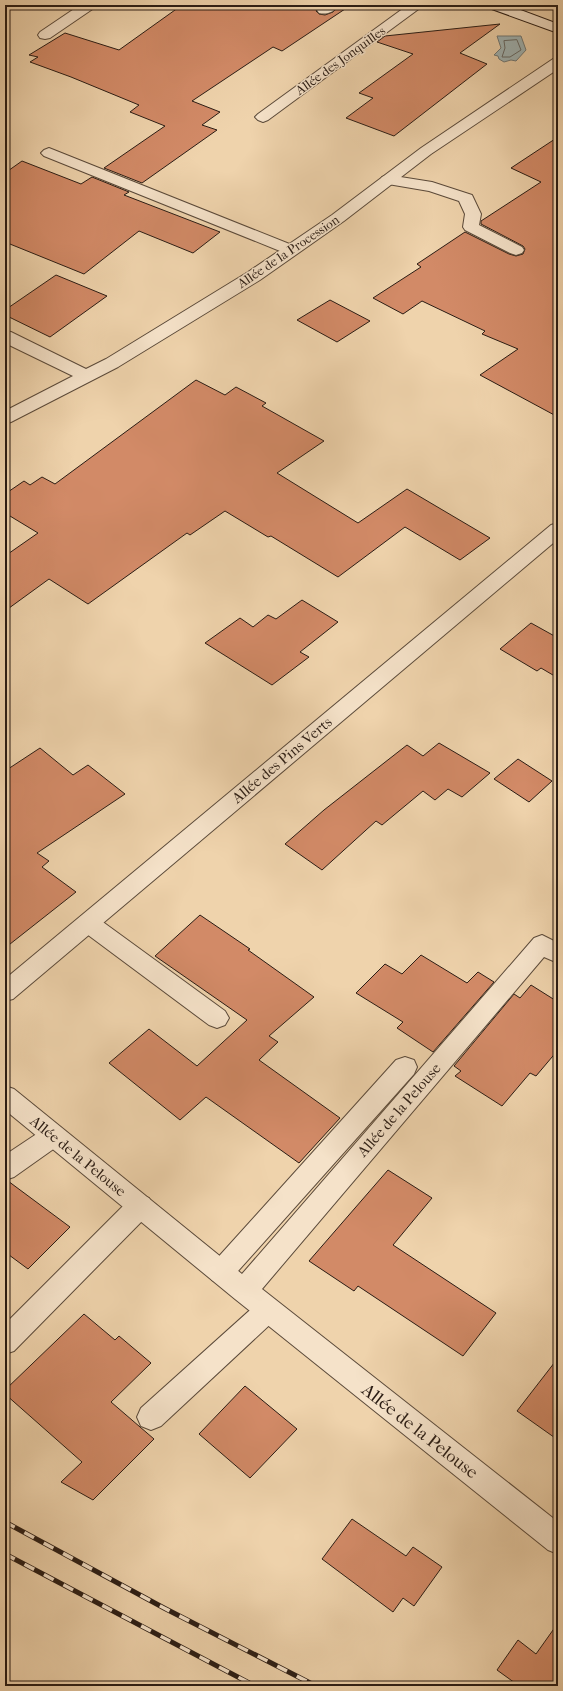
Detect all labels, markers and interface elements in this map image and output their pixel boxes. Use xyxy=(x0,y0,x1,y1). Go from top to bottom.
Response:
street label: Allée des Jonquilles xyxy=(292,23,388,99)
street label: Allée de la Procession xyxy=(234,212,342,292)
street label: Allée des Pins Verts xyxy=(228,713,336,808)
street label: Allée de la Pelouse xyxy=(353,1059,445,1161)
street label: Allée de la Pelouse xyxy=(26,1111,130,1201)
street label: Allée de la Pelouse xyxy=(357,1379,482,1483)

